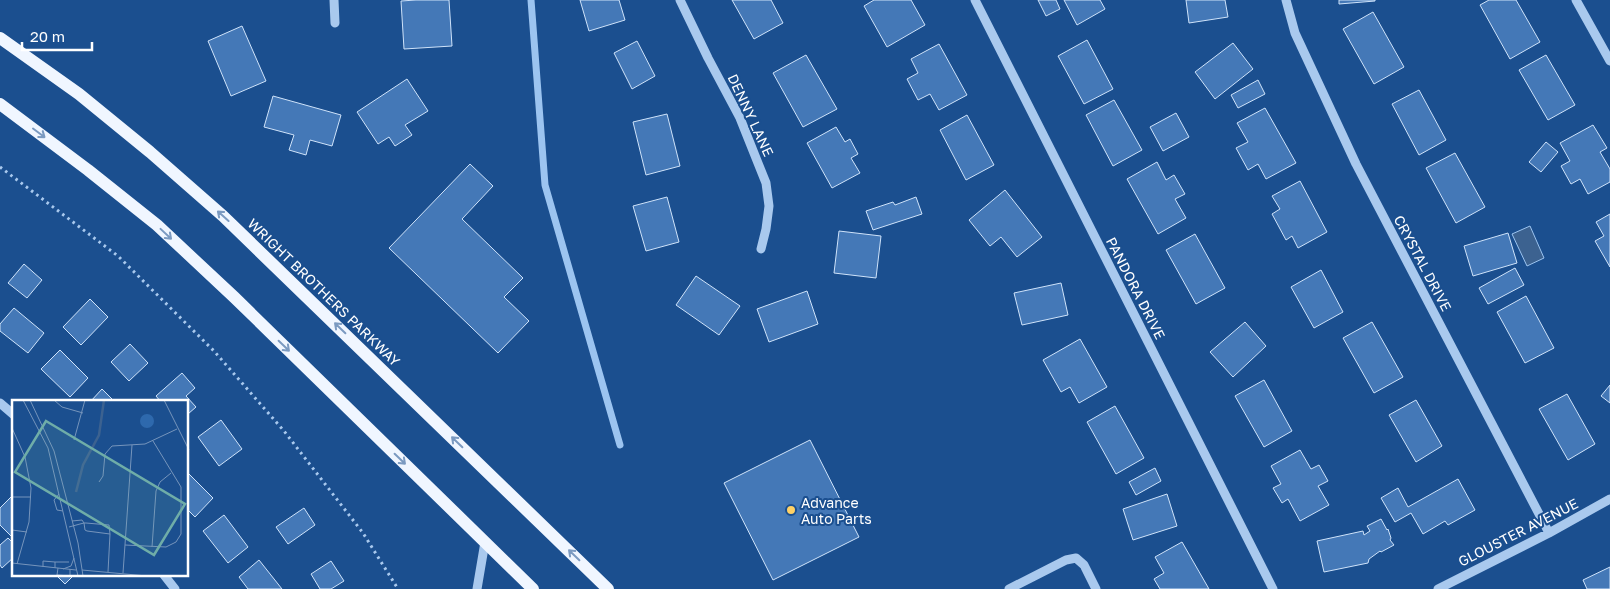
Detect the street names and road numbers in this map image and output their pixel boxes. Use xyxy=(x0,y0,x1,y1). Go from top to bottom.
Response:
street label: DENNY LANE xyxy=(724,71,778,159)
street label: CRYSTAL DRIVE xyxy=(1391,212,1455,314)
street label: WRIGHT BROTHERS PARKWAY xyxy=(244,215,404,369)
street label: PANDORA DRIVE xyxy=(1103,234,1169,342)
street label: GLOUSTER AVENUE xyxy=(1455,494,1581,570)

